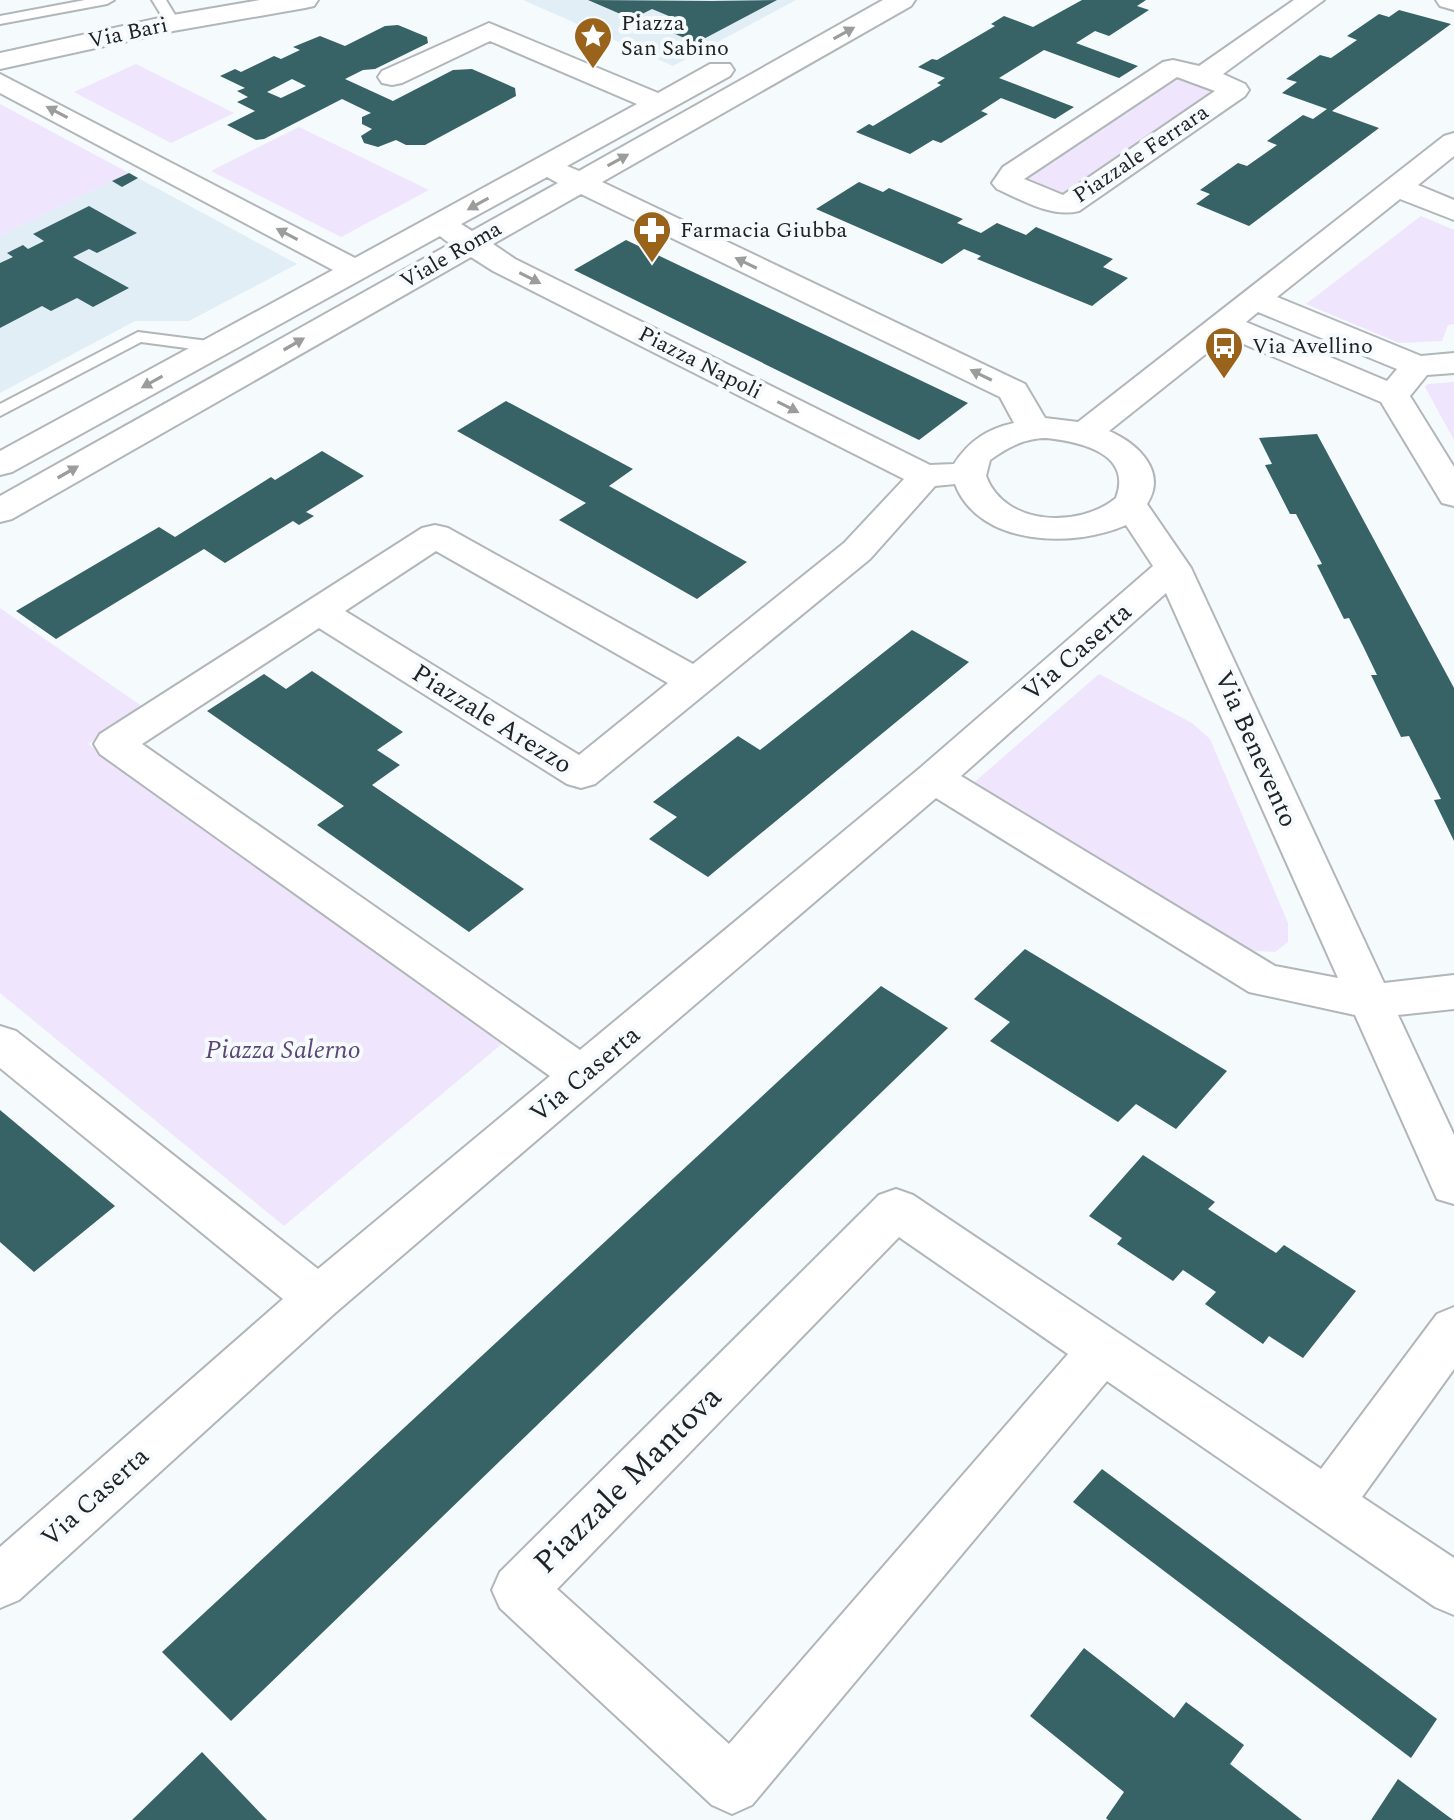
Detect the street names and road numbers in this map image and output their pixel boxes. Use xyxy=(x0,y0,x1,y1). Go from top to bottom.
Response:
street label: Via Bari xyxy=(85,9,171,57)
street label: Piazzale Ferrara xyxy=(1066,96,1216,212)
street label: Viale Roma xyxy=(394,212,508,297)
street label: Piazza Napoli xyxy=(632,318,768,408)
street label: Via Caserta xyxy=(1013,593,1141,711)
street label: Piazzale Arezzo xyxy=(404,654,580,784)
street label: Via Benevento xyxy=(1204,664,1308,834)
street label: Via Caserta xyxy=(521,1015,649,1132)
street label: Piazzale Mantova xyxy=(522,1374,734,1586)
street label: Via Caserta xyxy=(32,1437,158,1557)

